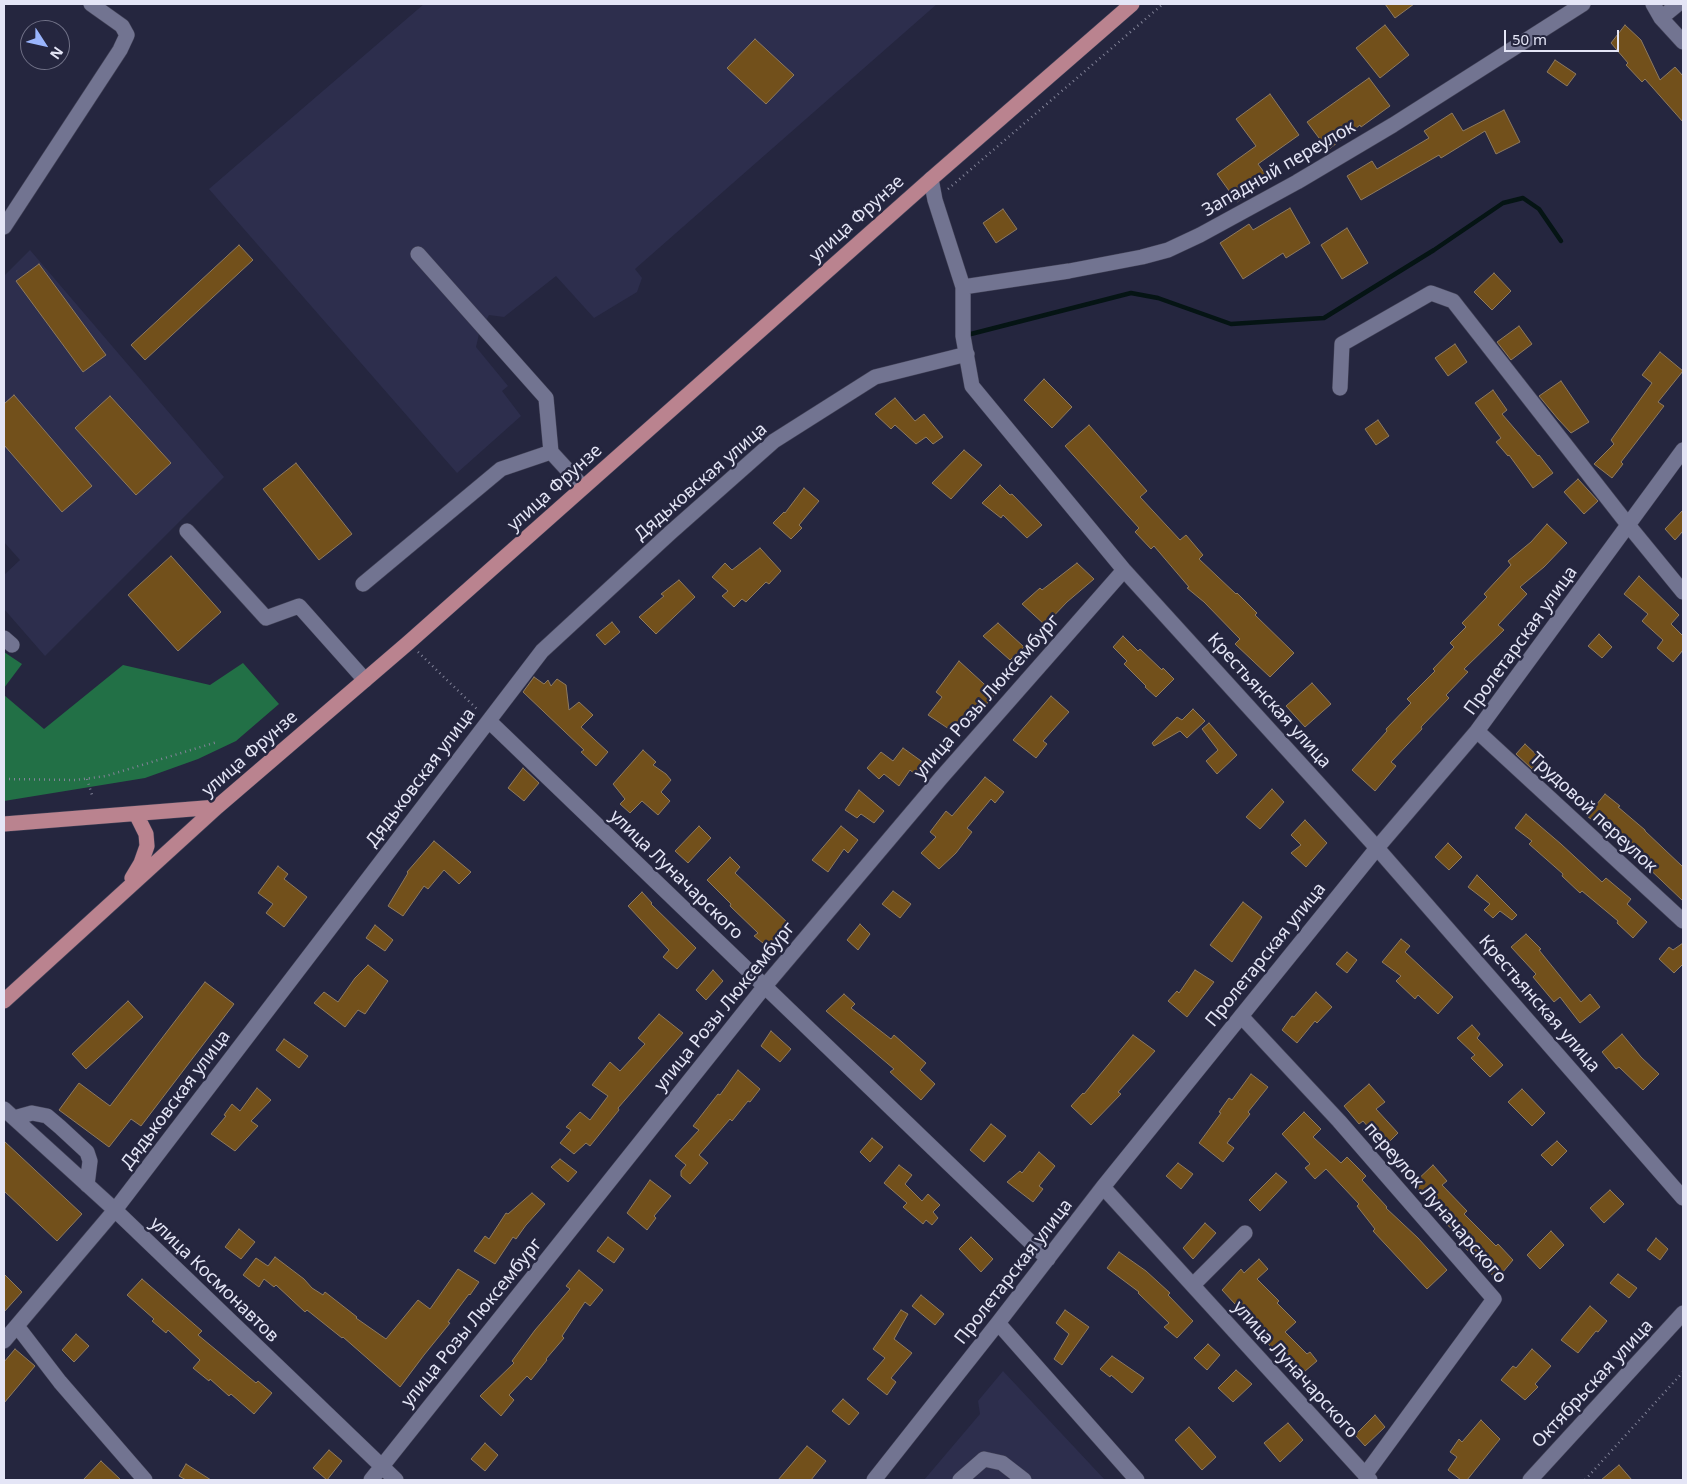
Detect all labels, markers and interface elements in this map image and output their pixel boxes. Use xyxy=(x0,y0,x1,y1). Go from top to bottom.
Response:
north arrow xyxy=(20,20,70,70)
scale bar xyxy=(1507,20,1622,52)
text: 50 m xyxy=(1512,29,1547,49)
text: N xyxy=(46,43,68,63)
street label: Западный переулок xyxy=(1199,116,1359,222)
street label: улица Фрунзе xyxy=(805,171,909,267)
street label: Дядьковская улица xyxy=(630,419,772,545)
street label: улица Фрунзе xyxy=(503,440,607,536)
street label: Пролетарская улица xyxy=(1460,562,1582,720)
street label: улица Розы Люксембург xyxy=(910,610,1064,784)
street label: Крестьянская улица xyxy=(1203,629,1335,773)
street label: Дядьковская улица xyxy=(362,704,480,852)
street label: улица Фрунзе xyxy=(198,707,302,801)
street label: Трудовой переулок xyxy=(1525,748,1661,878)
street label: улица Луначарского xyxy=(605,806,747,944)
street label: Пролетарская улица xyxy=(1201,879,1331,1031)
street label: улица Розы Люксембург xyxy=(650,918,800,1096)
street label: Крестьянская улица xyxy=(1474,931,1604,1077)
street label: Дядьковская улица xyxy=(117,1026,235,1174)
street label: переулок Луначарского xyxy=(1359,1118,1511,1288)
street label: Пролетарская улица xyxy=(951,1195,1077,1349)
street label: улица Космонавтов xyxy=(145,1213,283,1347)
street label: улица Розы Люксембург xyxy=(397,1234,547,1412)
street label: улица Луначарского xyxy=(1228,1297,1362,1443)
street label: Октябрьская улица xyxy=(1528,1315,1658,1453)

